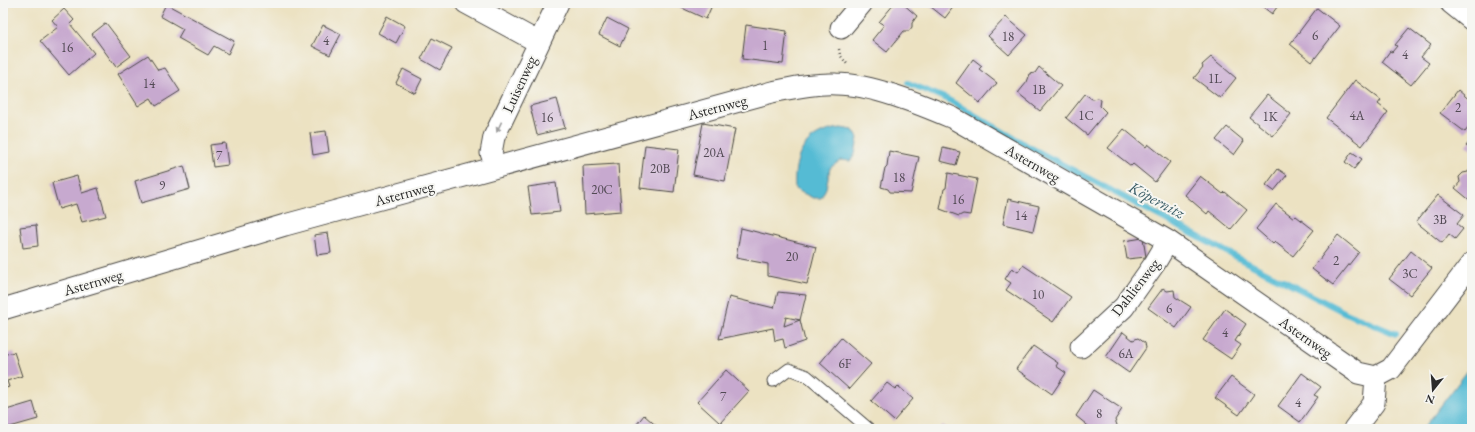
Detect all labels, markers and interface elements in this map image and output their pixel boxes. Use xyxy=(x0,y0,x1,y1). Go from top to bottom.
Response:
house number: 6 xyxy=(1312,27,1318,44)
house number: 18 xyxy=(1002,28,1014,45)
house number: 4 xyxy=(323,32,330,49)
house number: 1 xyxy=(762,37,768,54)
house number: 16 xyxy=(61,39,73,56)
house number: 4 xyxy=(1402,46,1409,63)
street label: Luisenweg xyxy=(498,52,541,116)
house number: 1L xyxy=(1208,70,1222,87)
house number: 14 xyxy=(143,75,156,92)
house number: 1B xyxy=(1032,81,1046,98)
street label: Asternweg xyxy=(684,90,749,124)
house number: 2 xyxy=(1455,99,1462,116)
house number: 1C xyxy=(1078,107,1094,124)
house number: 4A xyxy=(1349,107,1366,124)
house number: 1K xyxy=(1262,108,1278,125)
house number: 16 xyxy=(541,109,553,126)
one-way arrow xyxy=(496,121,502,132)
street label: Asternweg xyxy=(1001,139,1064,187)
house number: 20A xyxy=(703,144,726,161)
house number: 7 xyxy=(216,147,223,164)
house number: 20B xyxy=(650,160,670,177)
house number: 18 xyxy=(893,169,905,186)
street label: Asternweg xyxy=(371,176,436,210)
water label: Köpernitz xyxy=(1125,176,1189,224)
house number: 9 xyxy=(159,177,166,194)
house number: 20C xyxy=(591,181,613,198)
house number: 16 xyxy=(952,191,964,208)
house number: 14 xyxy=(1015,207,1028,224)
house number: 3B xyxy=(1433,211,1447,228)
house number: 20 xyxy=(786,248,798,265)
house number: 2 xyxy=(1333,252,1340,269)
street label: Dahlienweg xyxy=(1107,254,1164,320)
street label: Asternweg xyxy=(60,264,125,300)
house number: 3C xyxy=(1402,265,1418,282)
house number: 10 xyxy=(1032,286,1044,303)
house number: 6 xyxy=(1166,300,1172,317)
street label: Asternweg xyxy=(1275,311,1337,362)
house number: 4 xyxy=(1222,324,1229,341)
house number: 6A xyxy=(1118,345,1135,362)
house number: 6F xyxy=(839,355,852,372)
north arrow xyxy=(1413,370,1453,410)
house number: 7 xyxy=(720,388,727,405)
text: N xyxy=(1424,392,1436,408)
house number: 4 xyxy=(1295,394,1302,411)
house number: 8 xyxy=(1096,405,1102,422)

